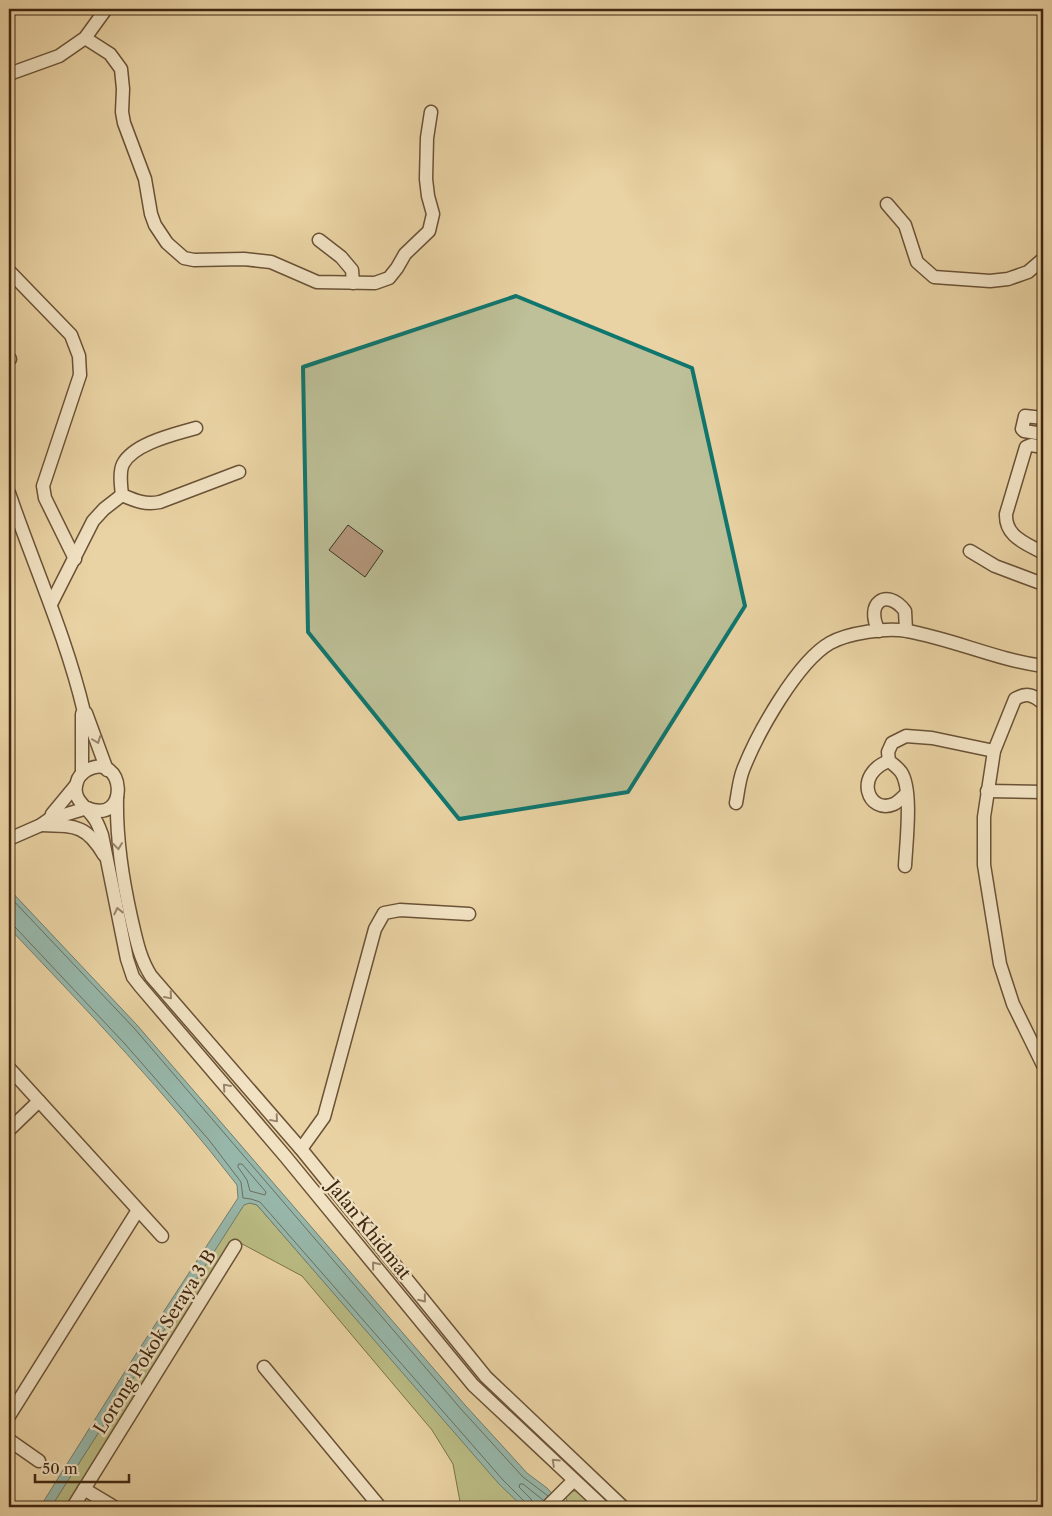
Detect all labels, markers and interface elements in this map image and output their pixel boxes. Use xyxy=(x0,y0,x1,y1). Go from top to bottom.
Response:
one-way arrow xyxy=(91,735,101,744)
one-way arrow xyxy=(112,842,123,850)
one-way arrow xyxy=(113,907,123,916)
one-way arrow xyxy=(163,991,172,1000)
one-way arrow xyxy=(222,1083,231,1092)
one-way arrow xyxy=(269,1114,278,1123)
street label: Jalan Khidmat xyxy=(321,1174,416,1284)
street label: Lorong Pokok Seraya 3 B xyxy=(89,1246,221,1438)
one-way arrow xyxy=(372,1262,381,1271)
one-way arrow xyxy=(417,1293,425,1302)
scale bar xyxy=(35,1451,129,1483)
text: 50 m xyxy=(42,1459,78,1478)
one-way arrow xyxy=(552,1459,561,1468)

